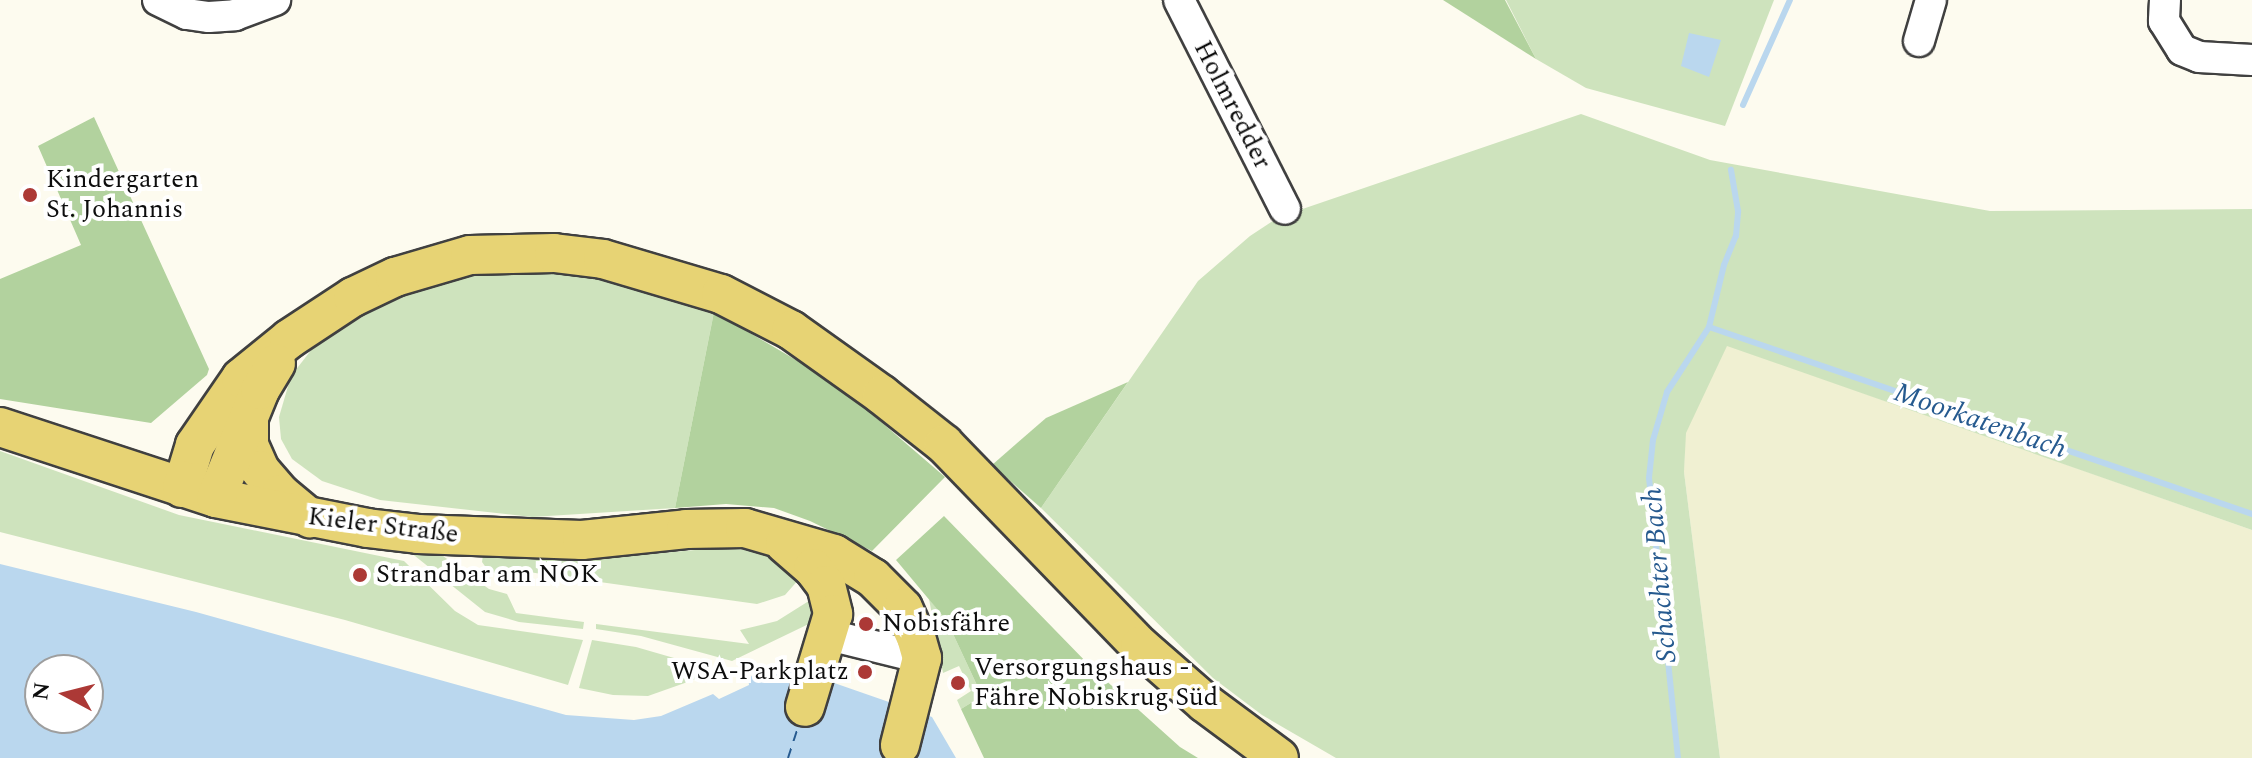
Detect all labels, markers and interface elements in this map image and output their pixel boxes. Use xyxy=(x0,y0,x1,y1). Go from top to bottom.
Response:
street label: Holmredder xyxy=(1186,36,1278,174)
place label: Kindergarten St. Johannis xyxy=(46,164,199,226)
marker: Kindergarten St. Johannis xyxy=(21,186,39,204)
water label: Moorkatenbach xyxy=(1889,376,2071,466)
water label: Schachter Bach xyxy=(1636,486,1684,664)
street label: Kieler Straße xyxy=(306,501,460,551)
place label: Strandbar am NOK xyxy=(376,559,599,591)
marker: Strandbar am NOK xyxy=(351,566,369,584)
place label: Nobisfähre xyxy=(882,608,1010,640)
marker: Nobisfähre xyxy=(857,615,875,633)
place label: Versorgungshaus - Fähre Nobiskrug Süd xyxy=(974,652,1218,714)
north arrow xyxy=(24,654,104,734)
place label: WSA-Parkplatz xyxy=(671,656,849,688)
marker: WSA-Parkplatz xyxy=(856,663,874,681)
marker: Versorgungshaus - Fähre Nobiskrug Süd xyxy=(949,674,967,692)
text: N xyxy=(24,680,59,702)

